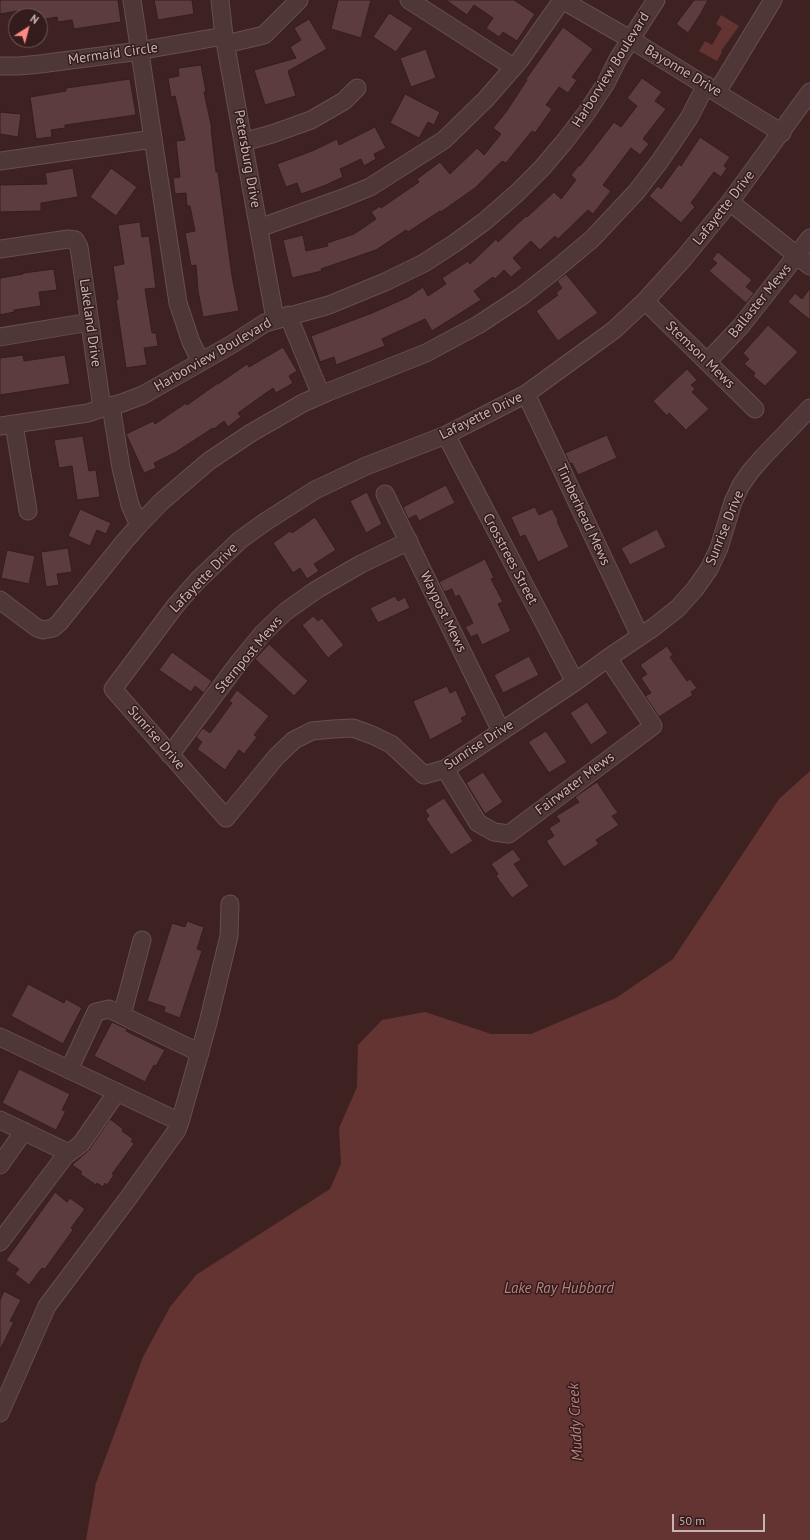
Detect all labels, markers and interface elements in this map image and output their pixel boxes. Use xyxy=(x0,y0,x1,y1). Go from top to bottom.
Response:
north arrow xyxy=(8,8,48,48)
street label: Harborview Boulevard xyxy=(569,9,653,131)
text: N xyxy=(27,11,42,27)
street label: Mermaid Circle xyxy=(67,39,159,69)
street label: Bayonne Drive xyxy=(642,42,724,100)
street label: Petersburg Drive xyxy=(230,109,264,209)
street label: Lafayette Drive xyxy=(690,167,758,249)
street label: Ballaster Mews xyxy=(725,261,795,341)
street label: Lakeland Drive xyxy=(75,278,105,368)
street label: Harborview Boulevard xyxy=(151,315,275,395)
street label: Stemson Mews xyxy=(662,318,738,392)
street label: Lafayette Drive xyxy=(437,389,525,443)
street label: Timberhead Mews xyxy=(552,462,614,568)
street label: Sunrise Drive xyxy=(702,488,748,568)
street label: Crosstrees Street xyxy=(479,511,541,607)
street label: Lafayette Drive xyxy=(167,540,241,616)
street label: Waypost Mews xyxy=(416,569,470,655)
street label: Sternpost Mews xyxy=(212,613,286,697)
street label: Sunrise Drive xyxy=(124,703,188,773)
street label: Sunrise Drive xyxy=(441,716,517,774)
street label: Fairwater Mews xyxy=(532,749,618,819)
water label: Lake Ray Hubbard xyxy=(504,1280,614,1298)
water label: Muddy Creek xyxy=(565,1383,587,1461)
scale bar xyxy=(674,1506,767,1532)
text: 50 m xyxy=(679,1513,705,1528)

